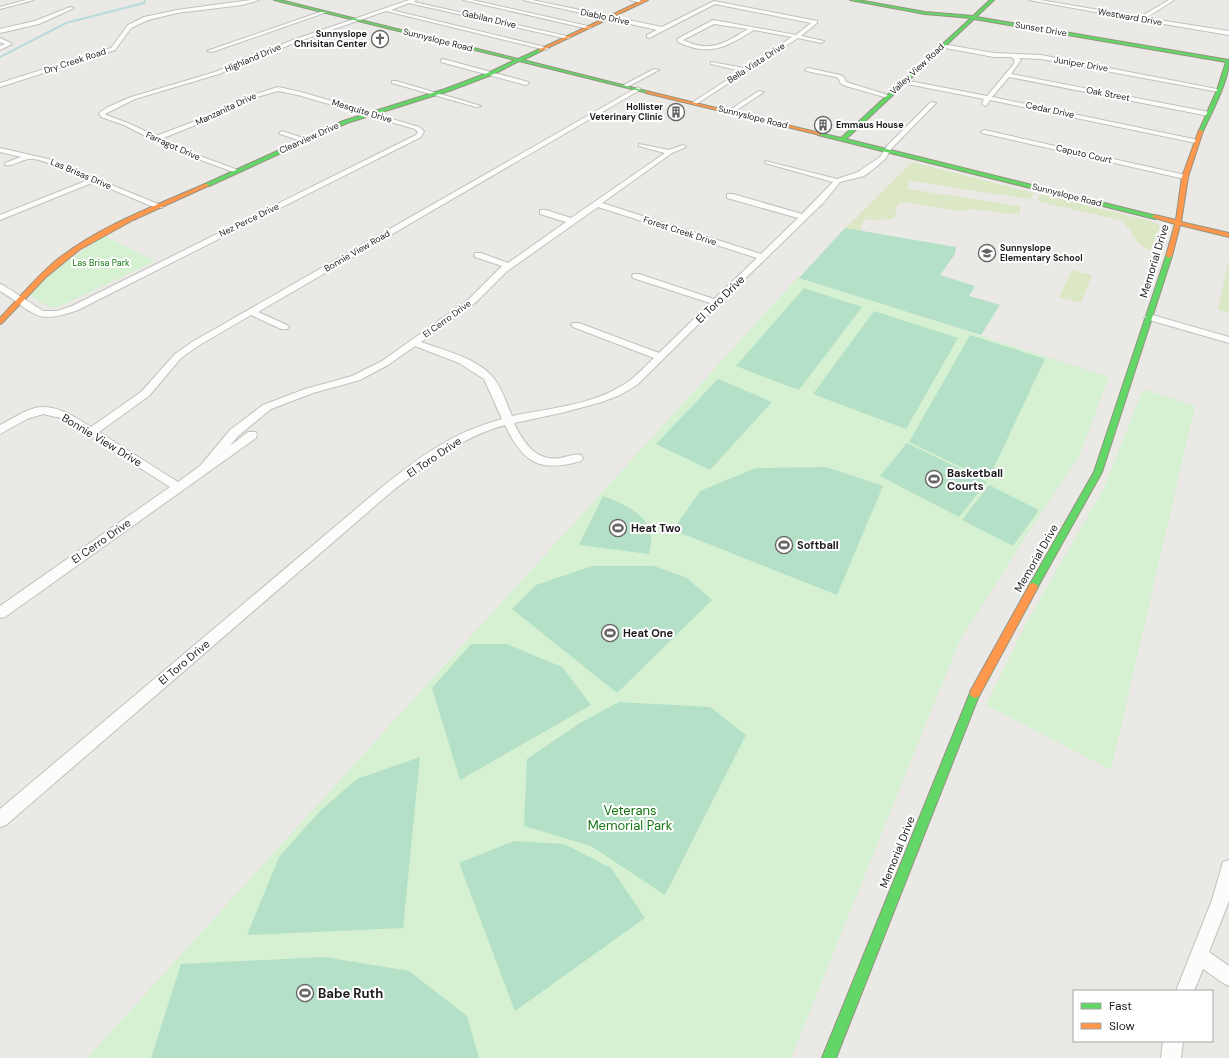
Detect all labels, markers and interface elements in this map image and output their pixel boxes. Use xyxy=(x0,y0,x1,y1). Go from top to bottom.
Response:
street label: Westward Drive xyxy=(1097,5,1163,29)
street label: Diablo Drive xyxy=(579,6,631,28)
street label: Gabilan Drive xyxy=(461,7,517,31)
street label: Sunset Drive xyxy=(1014,19,1068,39)
street label: Sunnyslope Road xyxy=(402,26,474,55)
place label: Sunnyslope Chrisitan Center xyxy=(294,28,368,50)
church icon: Sunnyslope Chrisitan Center xyxy=(370,29,390,49)
street label: Bella Vista Drive xyxy=(725,40,787,86)
street label: Valley View Road xyxy=(887,40,947,97)
street label: Highland Drive xyxy=(223,41,283,75)
street label: Dry Creek Road xyxy=(42,45,108,77)
street label: Juniper Drive xyxy=(1053,53,1109,75)
street label: Oak Street xyxy=(1085,84,1131,104)
street label: Manzanita Drive xyxy=(194,90,258,128)
street label: Mesquite Drive xyxy=(330,96,394,126)
street label: Cedar Drive xyxy=(1025,99,1075,121)
place label: Hollister Veterinary Clinic xyxy=(589,101,664,123)
building icon: Hollister Veterinary Clinic xyxy=(666,102,686,122)
street label: Sunnyslope Road xyxy=(717,103,789,132)
building icon: Emmaus House xyxy=(813,115,833,135)
street label: Clearview Drive xyxy=(277,119,341,157)
place label: Emmaus House xyxy=(836,119,904,131)
street label: Farragot Drive xyxy=(144,129,202,163)
street label: Caputo Court xyxy=(1055,142,1114,166)
street label: Las Brisas Drive xyxy=(49,156,113,192)
street label: Sunnyslope Road xyxy=(1031,181,1103,210)
street label: Nez Perce Drive xyxy=(217,200,281,240)
street label: Forest Creek Drive xyxy=(642,213,718,249)
street label: Memorial Drive xyxy=(1136,223,1172,299)
street label: Bonnie View Road xyxy=(322,227,392,275)
place label: Sunnyslope Elementary School xyxy=(1000,242,1083,264)
school or university icon: Sunnyslope Elementary School xyxy=(977,243,997,263)
park label: Las Brisa Park xyxy=(72,257,130,269)
street label: El Toro Drive xyxy=(693,272,747,326)
street label: El Cerro Drive xyxy=(421,298,473,340)
street label: Bonnie View Drive xyxy=(59,411,145,469)
street label: El Toro Drive xyxy=(404,434,464,480)
place label: Basketball Courts xyxy=(947,466,1003,493)
sports icon: Basketball Courts xyxy=(924,469,944,489)
street label: El Cerro Drive xyxy=(69,515,133,567)
sports icon: Heat Two xyxy=(608,518,628,538)
place label: Heat Two xyxy=(631,521,681,535)
street label: Memorial Drive xyxy=(1011,522,1061,594)
sports icon: Softball xyxy=(774,535,794,555)
place label: Softball xyxy=(797,538,839,552)
sports icon: Heat One xyxy=(600,623,620,643)
place label: Heat One xyxy=(623,626,674,640)
street label: El Toro Drive xyxy=(156,637,212,687)
park label: Veterans Memorial Park xyxy=(588,802,673,834)
street label: Memorial Drive xyxy=(876,814,918,890)
sports icon: Babe Ruth xyxy=(295,983,315,1003)
place label: Babe Ruth xyxy=(318,985,383,1002)
legend xyxy=(1073,990,1213,1042)
text: Fast xyxy=(1109,998,1132,1014)
text: Slow xyxy=(1109,1018,1135,1034)

